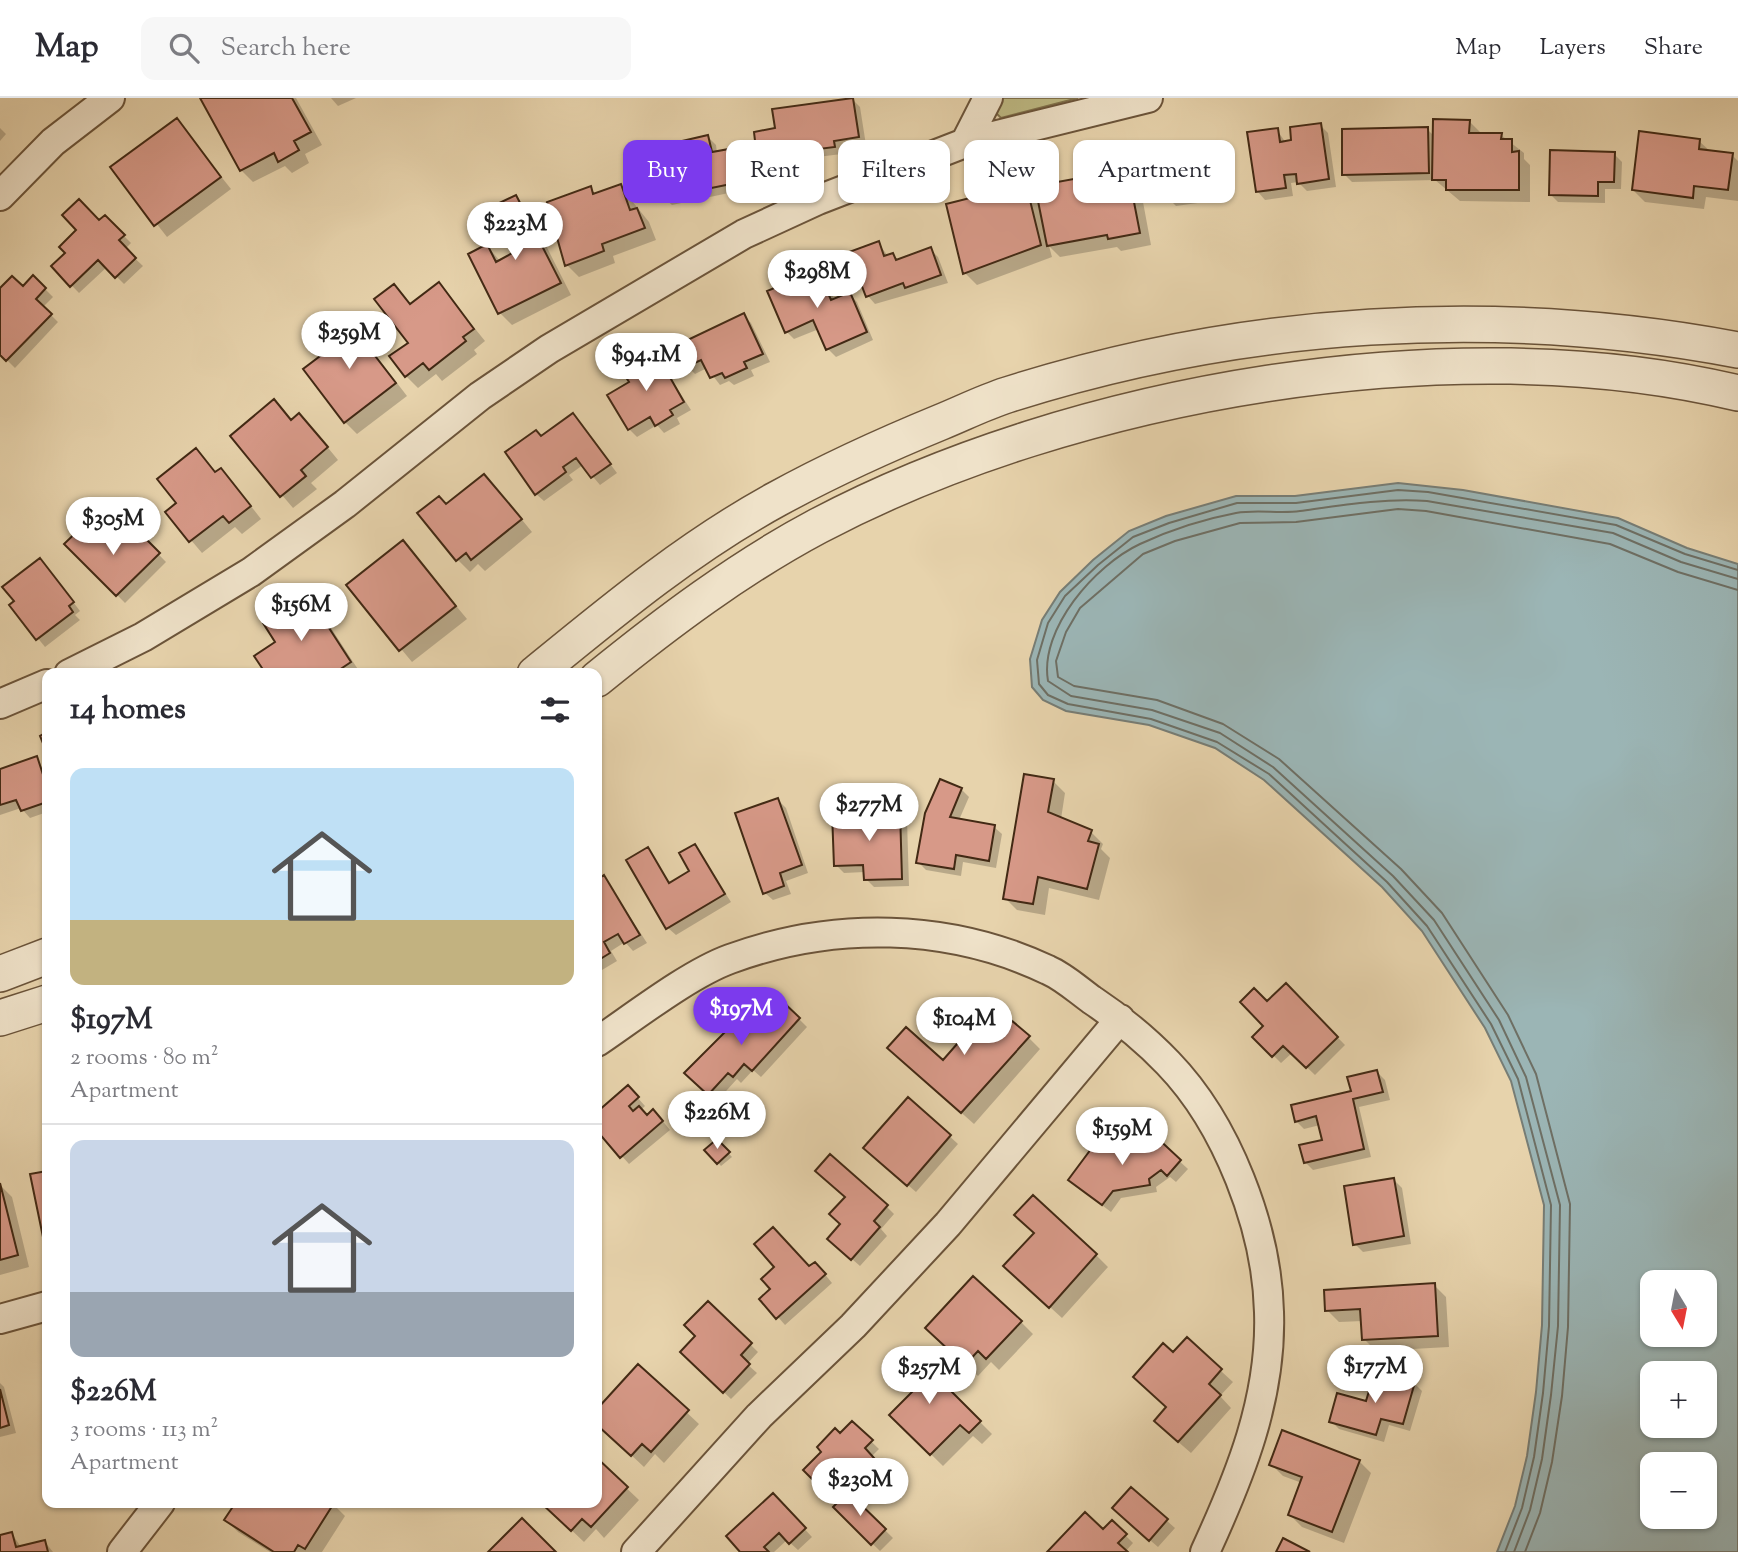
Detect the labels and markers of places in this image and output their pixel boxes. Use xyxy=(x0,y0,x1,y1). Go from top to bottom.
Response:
pin: $223M xyxy=(466,202,564,262)
pin: $298M xyxy=(768,250,866,310)
pin: $259M xyxy=(300,312,398,371)
pin: $94.1M xyxy=(589,334,703,393)
pin: $305M xyxy=(64,498,162,557)
pin: $156M xyxy=(252,584,350,643)
pin: $277M xyxy=(820,784,918,843)
pin: $197M xyxy=(692,988,790,1047)
pin: $104M xyxy=(915,998,1013,1057)
pin: $226M xyxy=(668,1091,766,1151)
pin: $159M xyxy=(1073,1108,1171,1167)
pin: $257M xyxy=(880,1346,978,1406)
pin: $177M xyxy=(1326,1346,1424,1405)
pin: $230M xyxy=(811,1458,909,1518)

